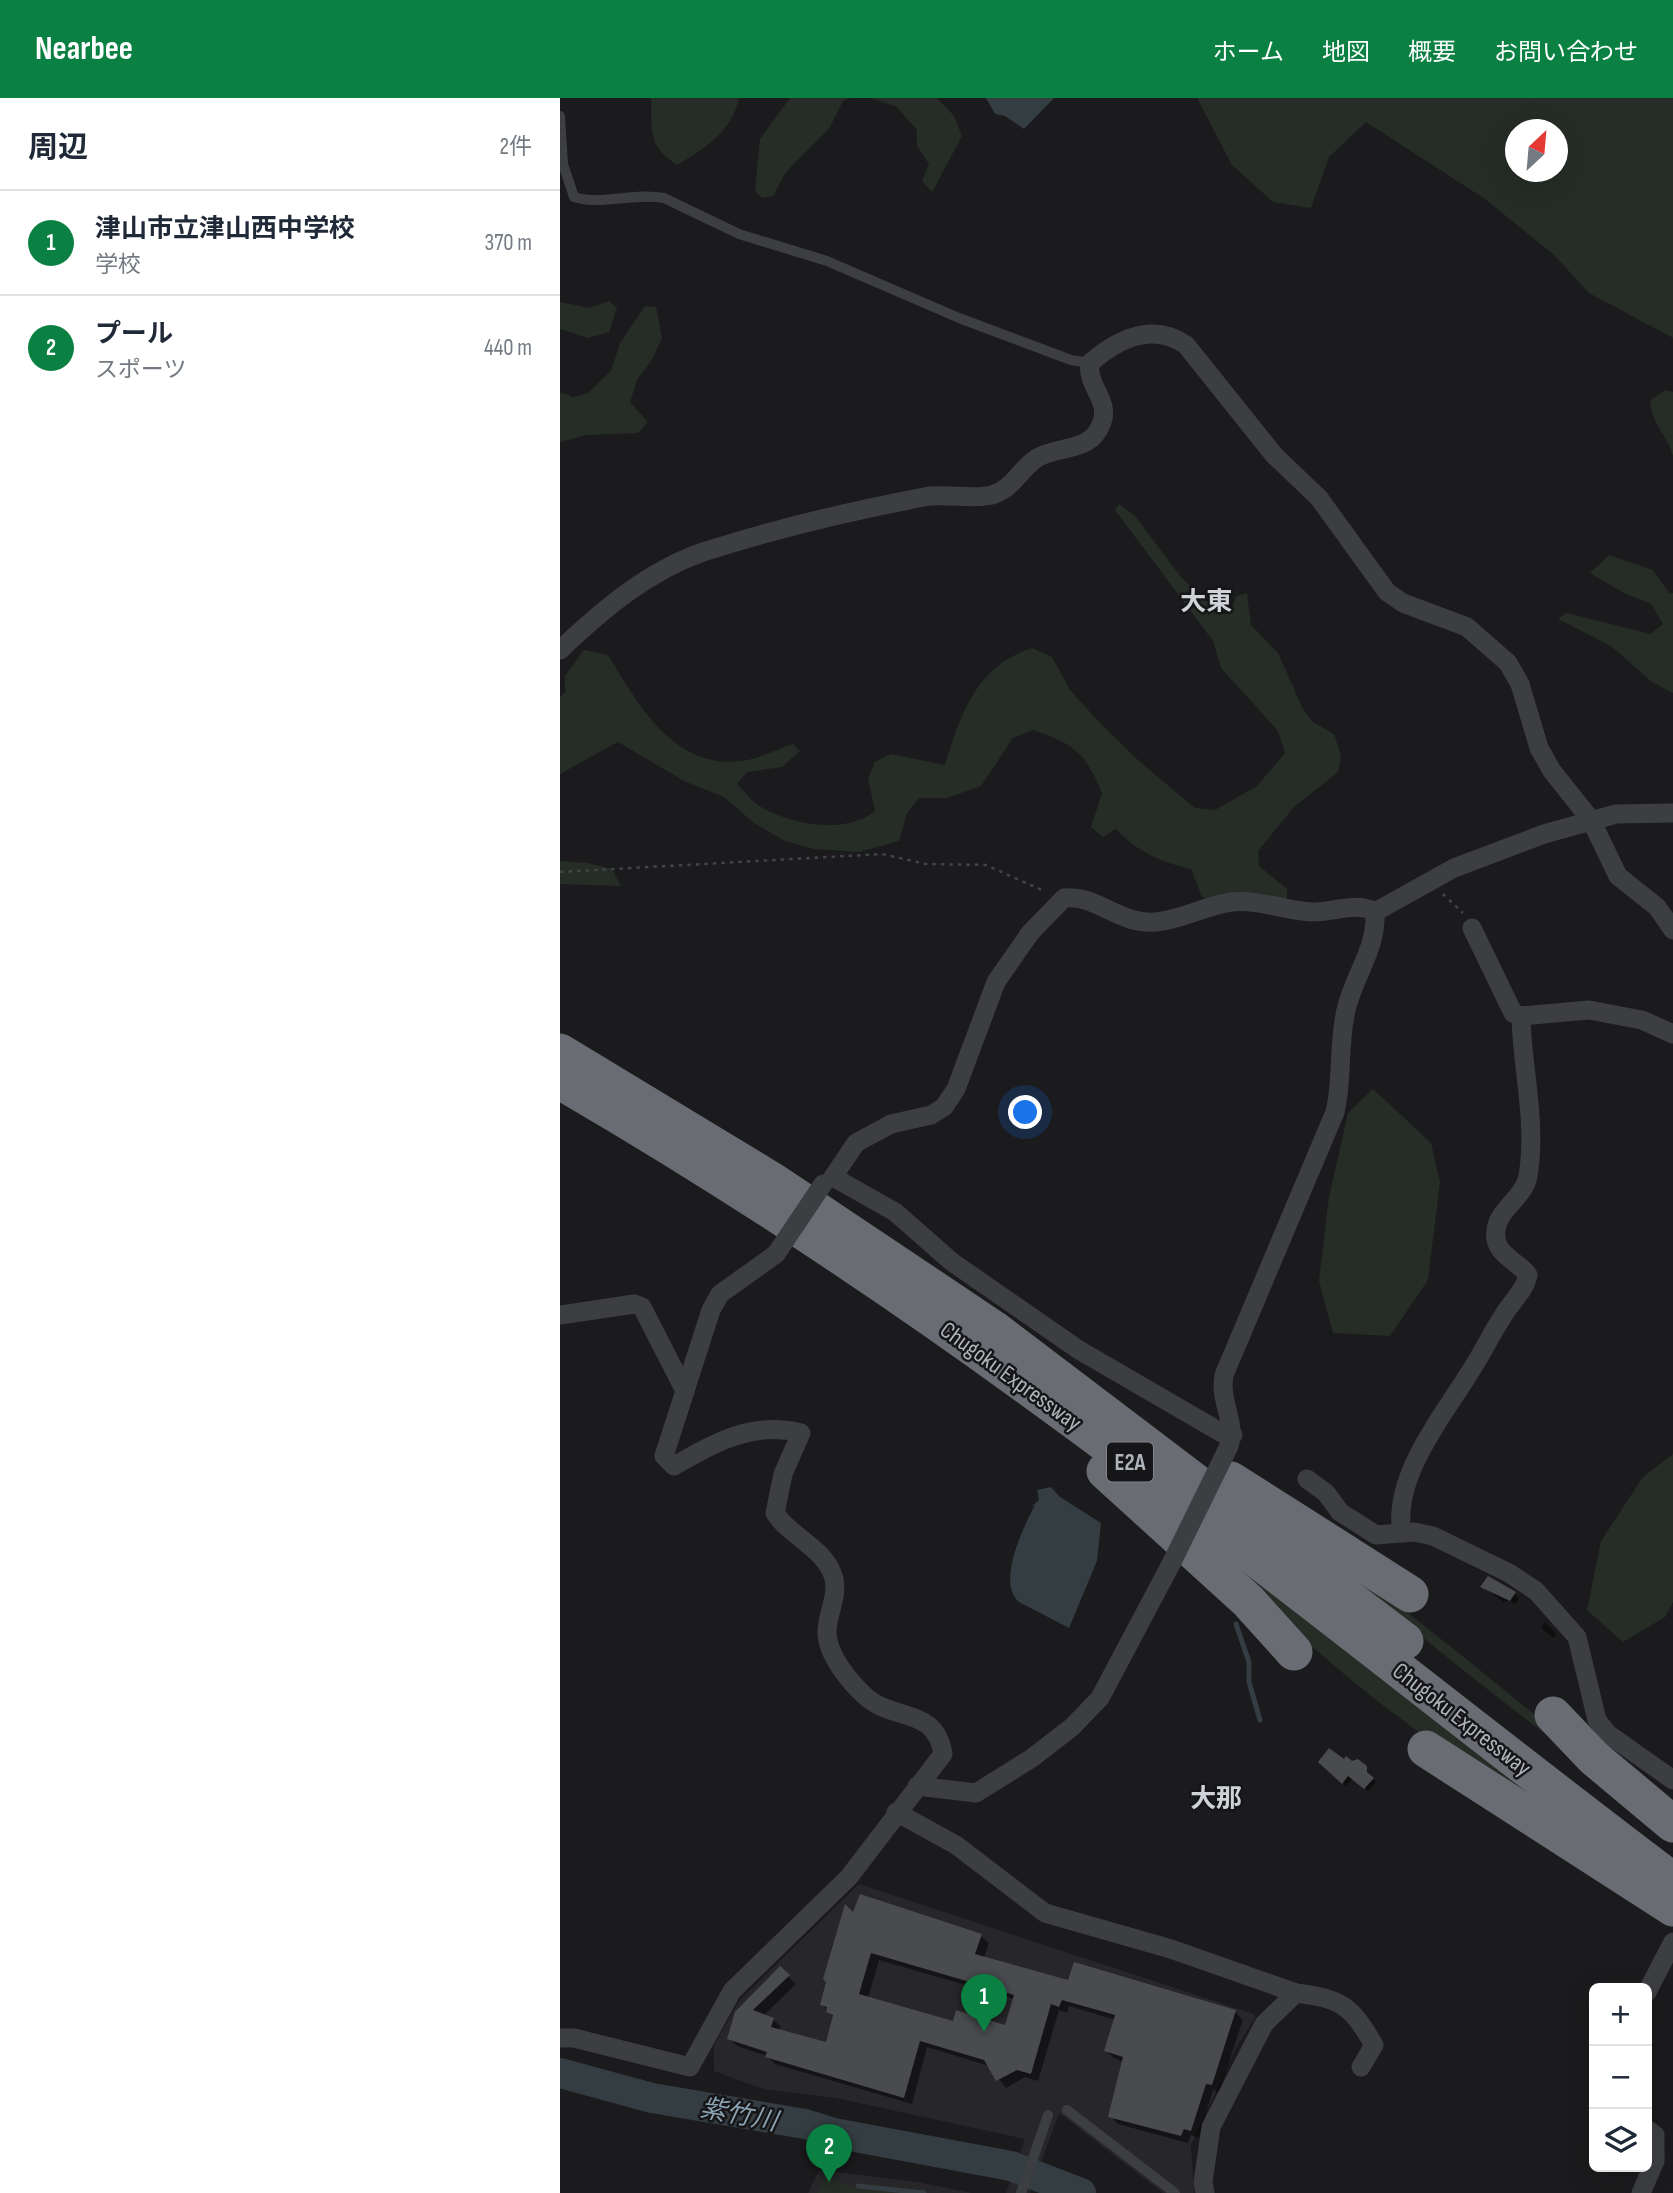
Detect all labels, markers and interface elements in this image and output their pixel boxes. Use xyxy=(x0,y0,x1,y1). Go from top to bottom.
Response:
text: Nearbee xyxy=(35,29,133,69)
text: ホーム xyxy=(1213,38,1284,67)
text: 地図 xyxy=(1322,38,1370,67)
text: 概要 xyxy=(1408,38,1456,67)
text: お問い合わせ xyxy=(1494,38,1638,67)
north arrow xyxy=(1505,119,1568,182)
text: 周辺 xyxy=(28,130,88,166)
text: 2件 xyxy=(500,133,532,161)
text: 津山市立津山西中学校 xyxy=(95,214,355,245)
text: 1 xyxy=(46,229,56,257)
text: 370 m xyxy=(485,229,532,257)
text: 学校 xyxy=(95,251,141,279)
text: プール xyxy=(95,319,173,350)
text: 2 xyxy=(46,334,56,362)
text: 440 m xyxy=(484,334,532,362)
text: スポーツ xyxy=(95,356,187,384)
district label: 大東 xyxy=(1180,587,1232,618)
your location xyxy=(1008,1095,1042,1129)
street label: Chugoku Expressway xyxy=(934,1315,1087,1437)
road number: E2A xyxy=(1107,1442,1153,1482)
street label: Chugoku Expressway xyxy=(1387,1656,1537,1782)
district label: 大那 xyxy=(1190,1784,1242,1815)
pin: 1 xyxy=(961,1974,1007,2032)
map controls xyxy=(1589,1983,1652,2172)
button: + xyxy=(1589,1983,1652,2046)
button: − xyxy=(1589,2046,1652,2109)
water label: 紫竹川 xyxy=(697,2093,783,2139)
button: layers xyxy=(1589,2109,1652,2172)
pin: 2 xyxy=(806,2124,852,2182)

